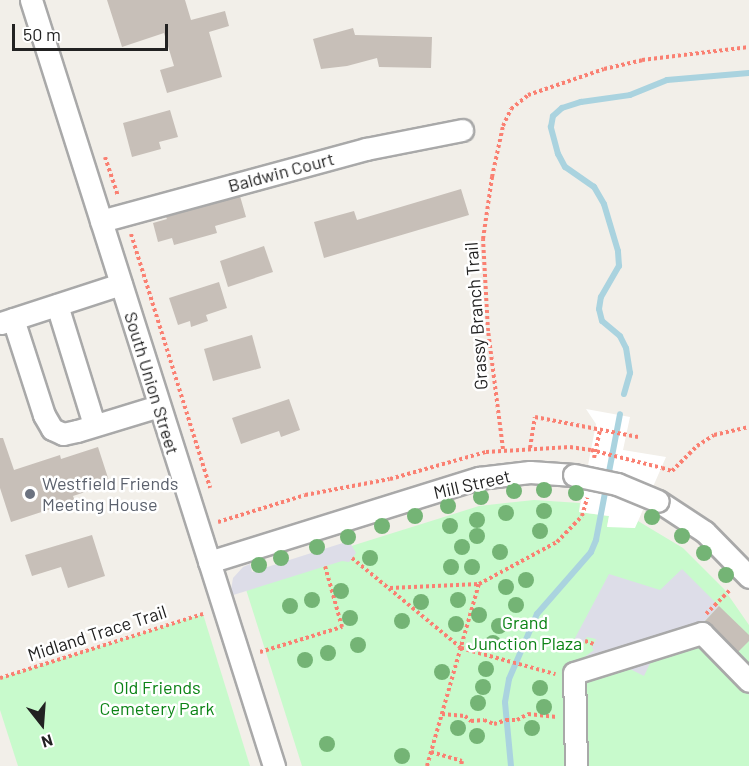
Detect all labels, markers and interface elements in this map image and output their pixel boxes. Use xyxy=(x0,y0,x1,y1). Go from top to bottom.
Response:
scale bar xyxy=(15,12,171,50)
text: 50 m xyxy=(23,23,61,45)
street label: Baldwin Court xyxy=(226,147,336,197)
street label: Grassy Branch Trail xyxy=(460,241,492,391)
street label: South Union Street xyxy=(120,309,184,457)
street label: Mill Street xyxy=(431,465,513,503)
place label: Westfield Friends Meeting House xyxy=(42,473,179,516)
marker: Westfield Friends Meeting House xyxy=(23,487,37,501)
street label: Midland Trace Trail xyxy=(25,600,169,666)
park label: Grand Junction Plaza xyxy=(468,612,582,654)
park label: Old Friends Cemetery Park xyxy=(100,677,214,720)
north arrow xyxy=(12,694,72,754)
text: N xyxy=(40,731,55,752)

